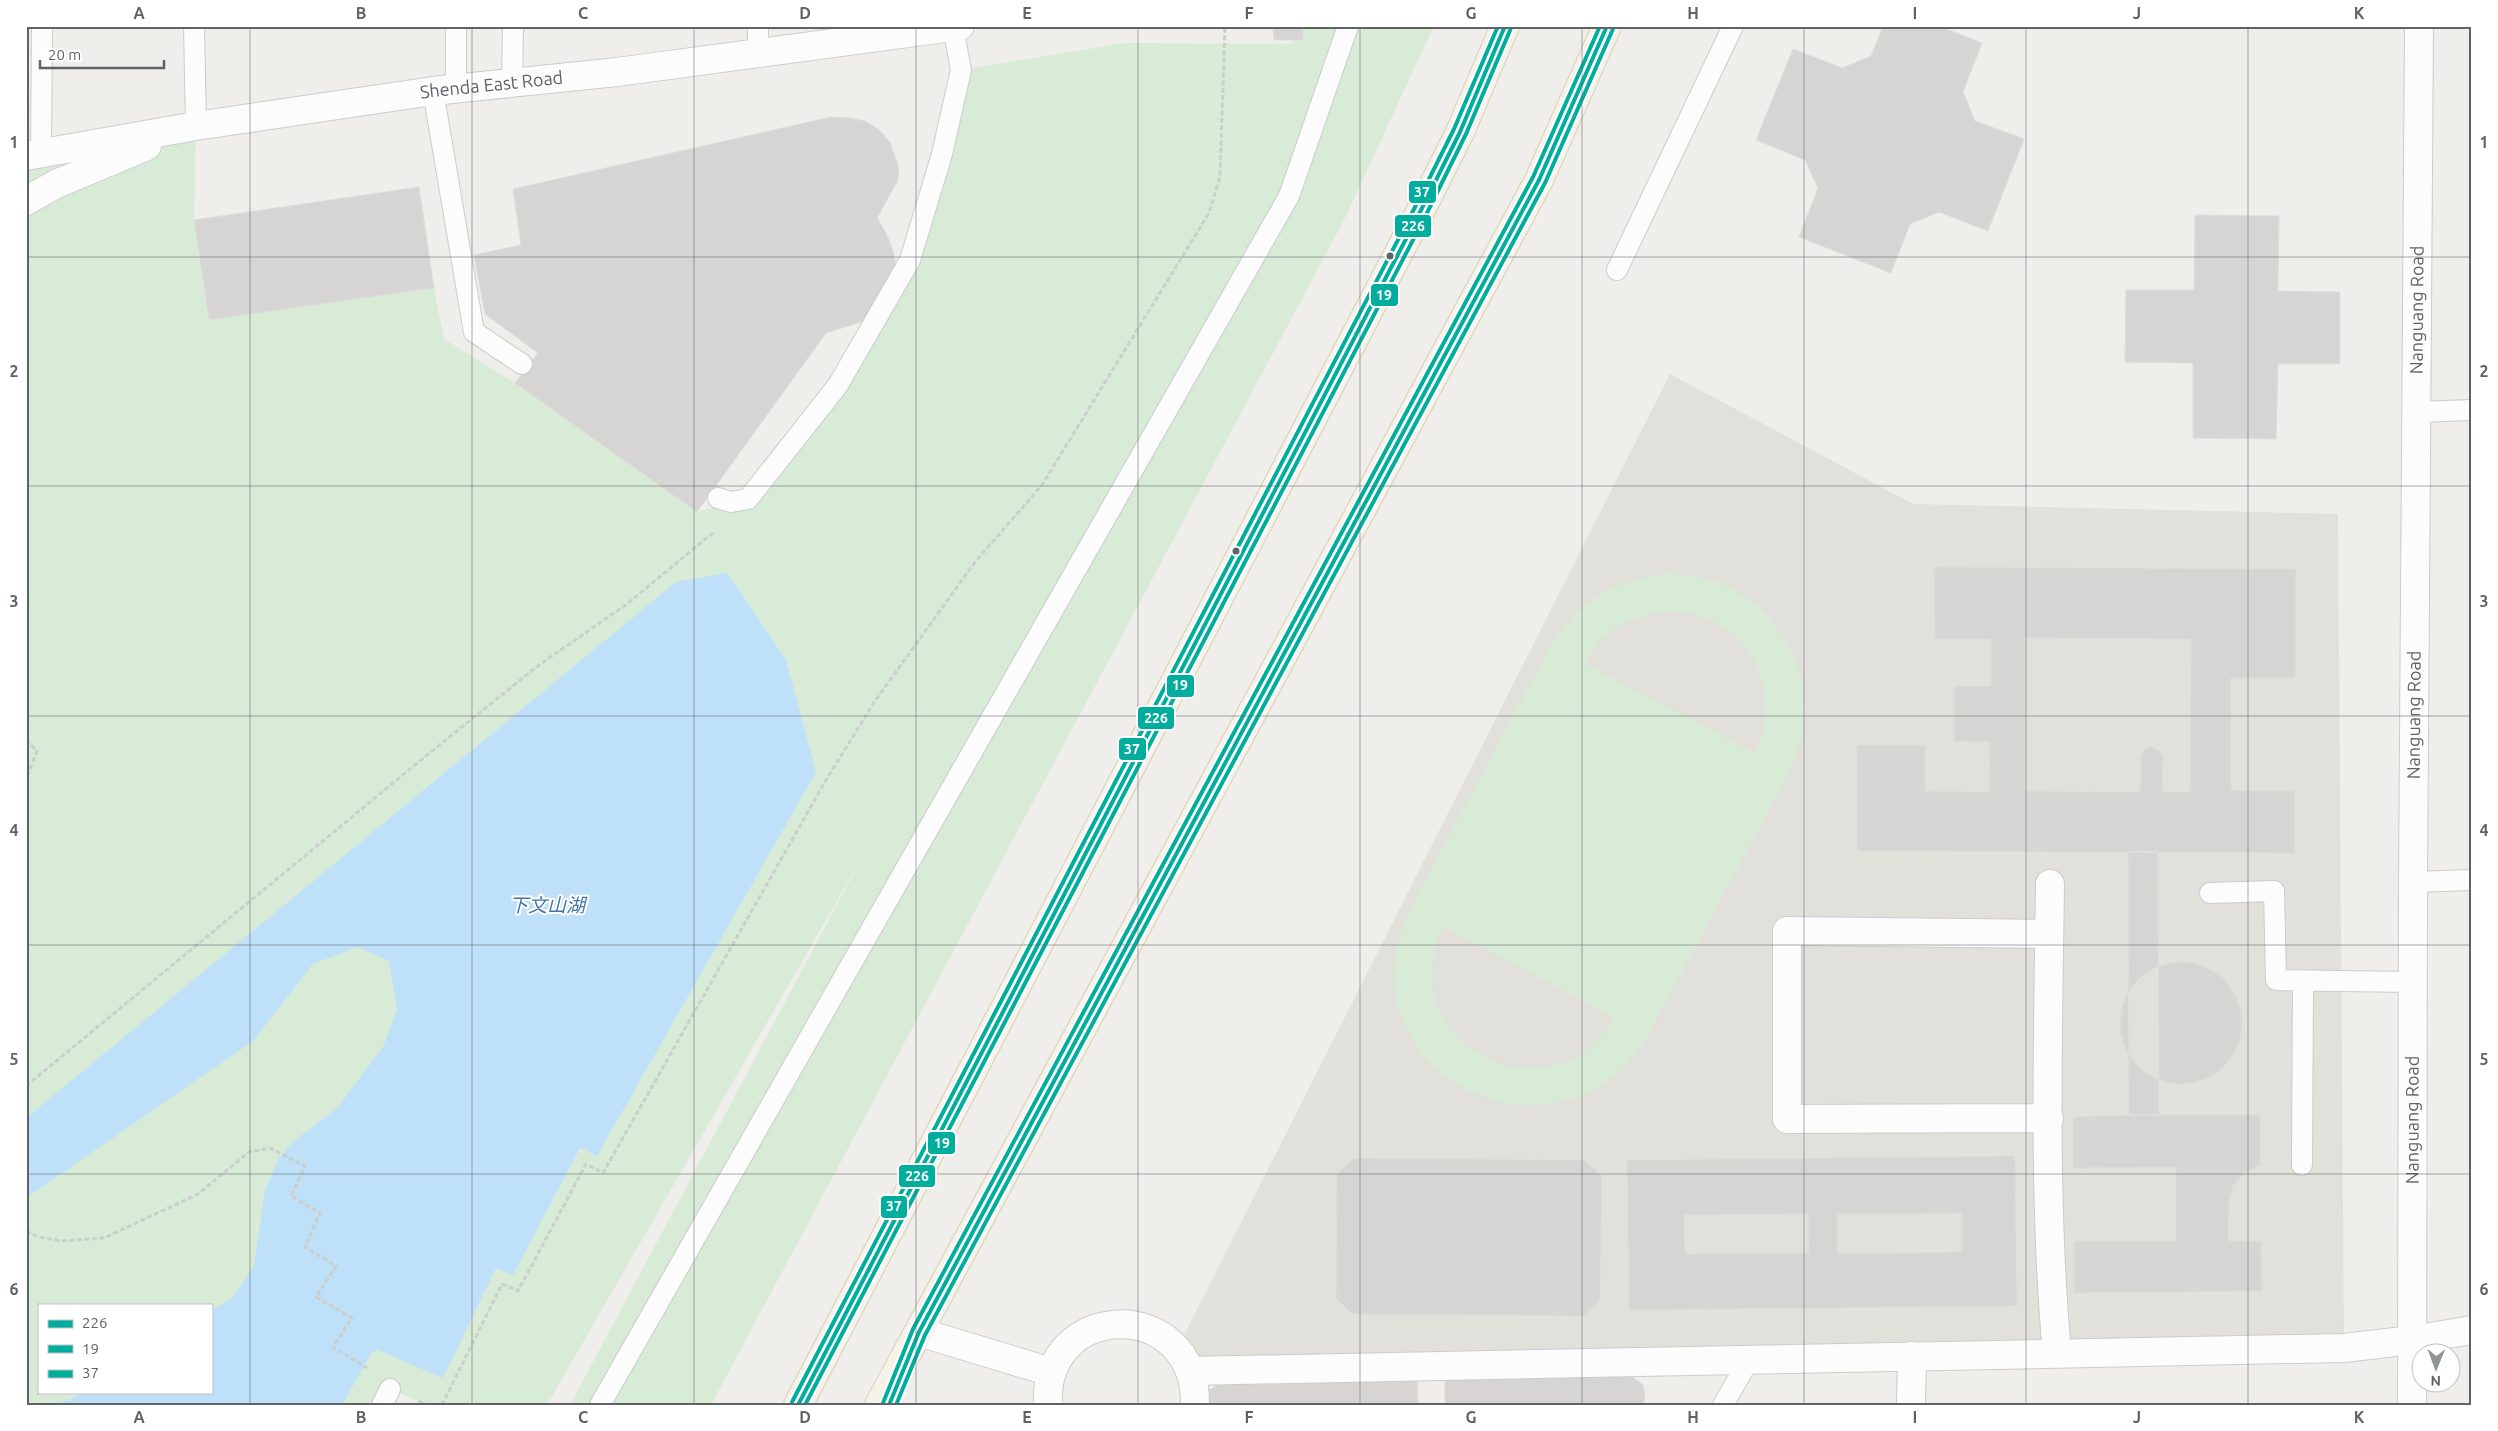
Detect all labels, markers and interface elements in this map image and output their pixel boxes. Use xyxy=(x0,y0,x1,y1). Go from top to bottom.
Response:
text: A xyxy=(133,4,145,22)
text: B xyxy=(356,4,366,22)
text: C xyxy=(578,4,588,22)
text: D xyxy=(799,4,811,22)
text: E xyxy=(1022,4,1032,22)
text: F xyxy=(1245,4,1254,22)
text: G xyxy=(1465,4,1477,22)
text: H xyxy=(1687,4,1699,22)
text: I xyxy=(1913,4,1917,22)
text: J xyxy=(2133,4,2141,22)
text: K xyxy=(2354,4,2365,22)
scale bar xyxy=(40,38,164,70)
text: 20 m xyxy=(48,46,81,63)
street label: Shenda East Road xyxy=(418,67,564,102)
text: 1 xyxy=(9,133,19,151)
text: 1 xyxy=(2479,133,2489,151)
line badge: 37 xyxy=(1408,180,1437,204)
text: 37 xyxy=(1414,184,1430,200)
line badge: 226 xyxy=(1394,214,1432,238)
text: 226 xyxy=(1401,218,1425,234)
street label: Nanguang Road xyxy=(2406,246,2426,374)
unlabelled marker xyxy=(1385,251,1395,261)
line badge: 19 xyxy=(1370,283,1399,307)
text: 19 xyxy=(1376,287,1392,303)
text: 2 xyxy=(9,362,19,380)
text: 2 xyxy=(2479,362,2489,380)
unlabelled marker xyxy=(1231,546,1241,556)
text: 3 xyxy=(9,592,19,610)
text: 3 xyxy=(2479,592,2489,610)
street label: Nanguang Road xyxy=(2403,651,2424,779)
line badge: 19 xyxy=(1166,674,1195,698)
text: 19 xyxy=(1172,677,1188,693)
line badge: 226 xyxy=(1137,706,1175,730)
text: 226 xyxy=(1144,710,1168,726)
line badge: 37 xyxy=(1118,737,1147,761)
text: 37 xyxy=(1124,741,1140,757)
text: 4 xyxy=(9,821,19,839)
text: 4 xyxy=(2479,821,2489,839)
water label: 下文山湖 xyxy=(509,894,588,916)
text: 5 xyxy=(9,1050,19,1068)
text: 5 xyxy=(2479,1050,2489,1068)
street label: Nanguang Road xyxy=(2401,1056,2422,1184)
line badge: 19 xyxy=(927,1131,956,1155)
text: 19 xyxy=(934,1135,950,1151)
line badge: 226 xyxy=(898,1164,936,1188)
text: 226 xyxy=(905,1168,929,1184)
line badge: 37 xyxy=(880,1195,908,1219)
text: 37 xyxy=(886,1198,902,1214)
text: 6 xyxy=(9,1280,19,1298)
text: 6 xyxy=(2479,1280,2489,1298)
legend xyxy=(38,1304,212,1394)
text: 226 xyxy=(82,1314,107,1331)
text: 19 xyxy=(82,1340,99,1357)
north arrow xyxy=(2410,1344,2460,1394)
text: 37 xyxy=(82,1364,99,1381)
text: N xyxy=(2430,1373,2441,1389)
text: A xyxy=(133,1408,145,1426)
text: B xyxy=(356,1408,366,1426)
text: C xyxy=(578,1408,588,1426)
text: D xyxy=(799,1408,811,1426)
text: E xyxy=(1022,1408,1032,1426)
text: F xyxy=(1245,1408,1254,1426)
text: G xyxy=(1465,1408,1477,1426)
text: H xyxy=(1687,1408,1699,1426)
text: I xyxy=(1913,1408,1917,1426)
text: J xyxy=(2133,1408,2141,1426)
text: K xyxy=(2354,1408,2365,1426)

